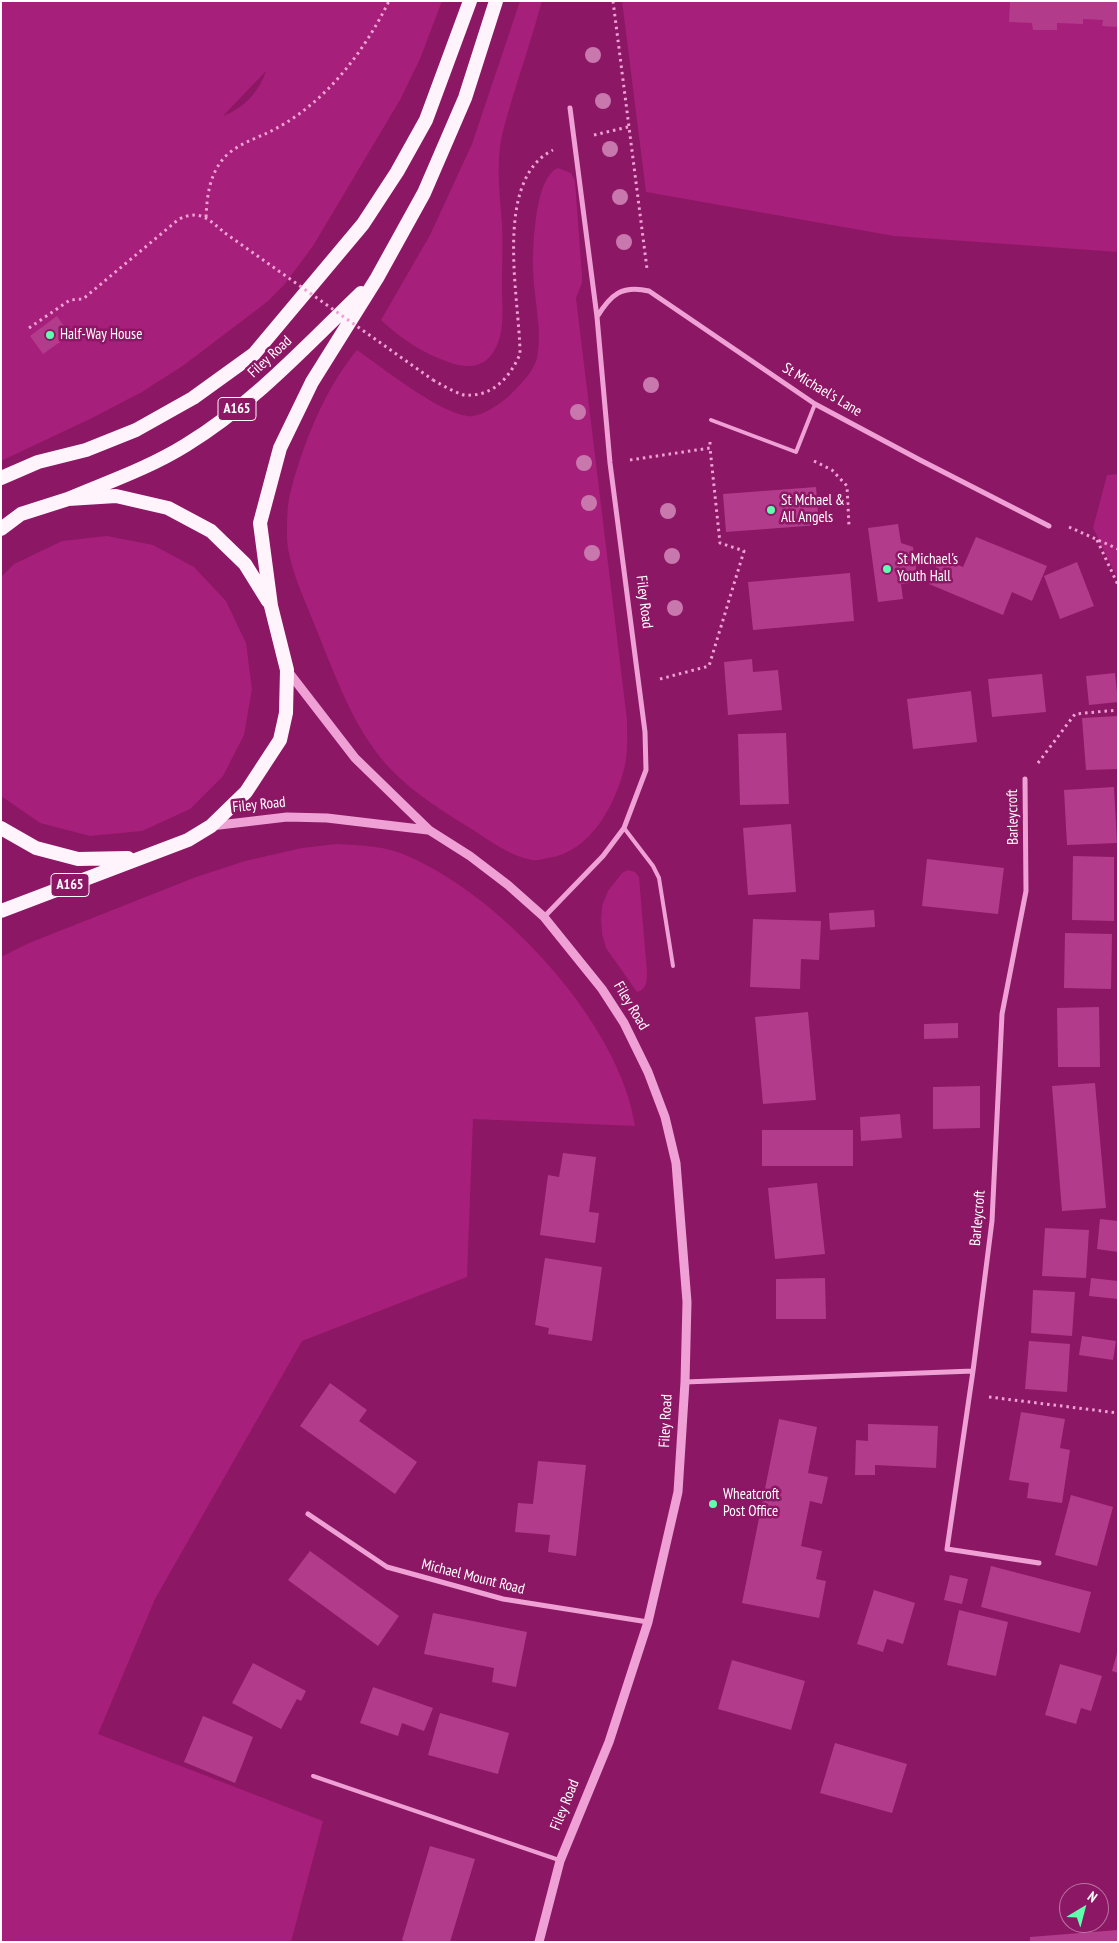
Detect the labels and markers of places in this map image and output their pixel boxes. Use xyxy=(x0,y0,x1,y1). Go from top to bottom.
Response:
place label: Half-Way House xyxy=(60,326,142,344)
marker: Half-Way House xyxy=(44,329,56,341)
place label: St Mchael & All Angels xyxy=(781,492,845,527)
marker: St Mchael & All Angels xyxy=(765,504,777,516)
place label: St Michael's Youth Hall xyxy=(897,551,958,586)
marker: St Michael's Youth Hall xyxy=(881,563,893,575)
place label: Wheatcroft Post Office xyxy=(723,1486,779,1521)
marker: Wheatcroft Post Office xyxy=(707,1498,719,1510)

